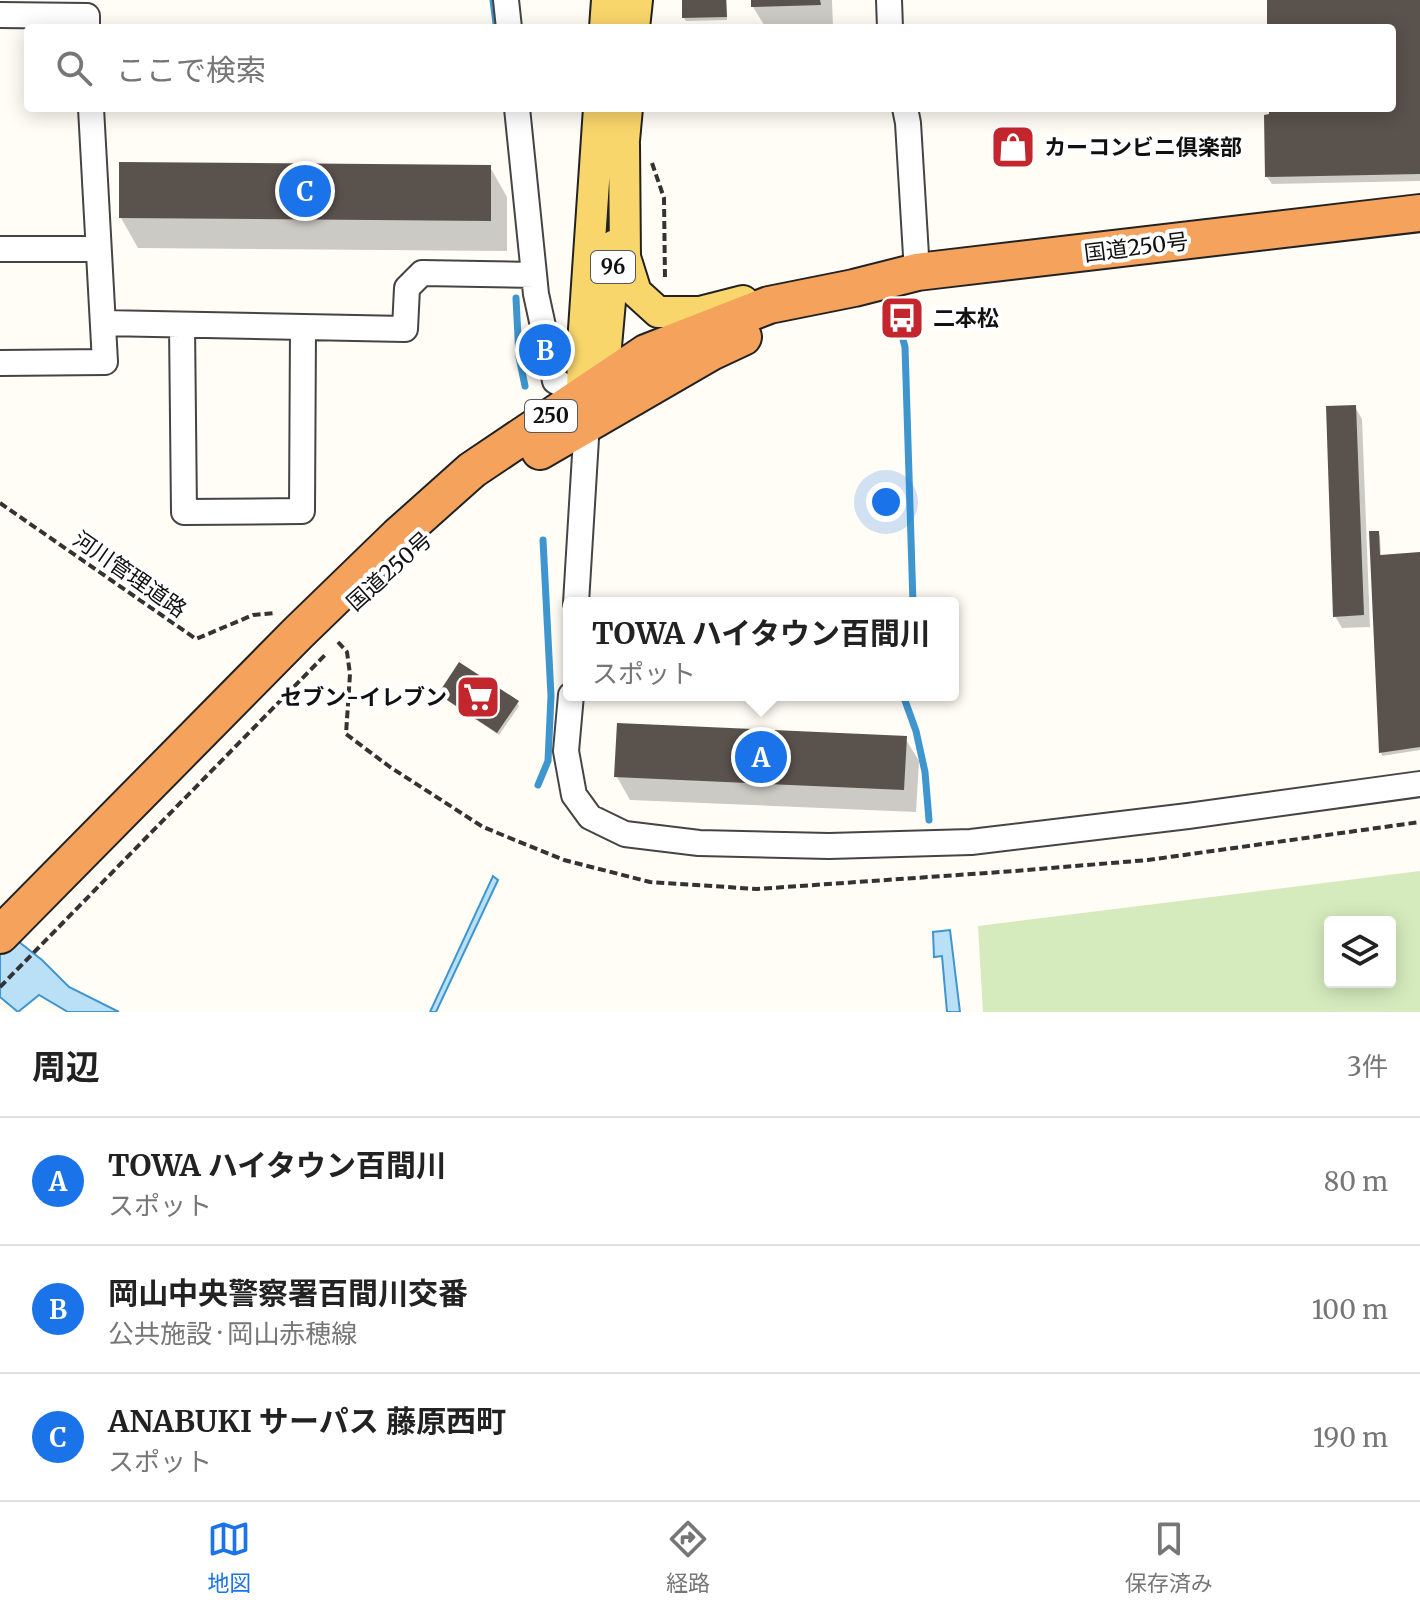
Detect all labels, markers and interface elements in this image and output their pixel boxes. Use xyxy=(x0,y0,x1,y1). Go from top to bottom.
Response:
search box xyxy=(24,24,1396,112)
icon: search xyxy=(52,46,96,90)
text: ここで検索 xyxy=(116,51,266,89)
shop icon: カーコンビニ倶楽部 xyxy=(989,123,1037,171)
place label: カーコンビニ倶楽部 xyxy=(1044,133,1242,161)
pin: C xyxy=(279,161,331,221)
street label: 国道250号 xyxy=(1082,227,1190,267)
road number: 96 xyxy=(591,251,635,283)
bus stop icon: 二本松 xyxy=(878,294,926,342)
place label: 二本松 xyxy=(933,304,999,332)
pin: B xyxy=(519,320,571,380)
road number: 250 xyxy=(525,400,577,432)
your location xyxy=(866,482,906,522)
street label: 河川管理道路 xyxy=(68,525,192,623)
street label: 国道250号 xyxy=(341,525,437,617)
popup xyxy=(563,597,959,701)
text: TOWA ハイタウン百間川 xyxy=(592,614,930,652)
text: スポット xyxy=(592,657,696,690)
supermarket icon: セブン-イレブン xyxy=(454,673,502,721)
place label: セブン-イレブン xyxy=(280,683,447,711)
pin: A xyxy=(735,727,787,787)
map controls xyxy=(1324,916,1396,988)
button: layers xyxy=(1324,916,1396,988)
text: 周辺 xyxy=(32,1046,100,1088)
text: 3件 xyxy=(1347,1050,1388,1083)
text: TOWA ハイタウン百間川 xyxy=(108,1146,446,1184)
text: A xyxy=(49,1165,67,1198)
text: 80 m xyxy=(1324,1165,1388,1198)
text: スポット xyxy=(108,1189,212,1222)
text: 岡山中央警察署百間川交番 xyxy=(108,1274,468,1312)
text: B xyxy=(49,1293,67,1326)
text: 100 m xyxy=(1312,1293,1388,1326)
text: 公共施設 · 岡山赤穂線 xyxy=(108,1317,357,1350)
text: ANABUKI サーパス 藤原西町 xyxy=(108,1402,506,1440)
text: C xyxy=(49,1421,67,1454)
text: 190 m xyxy=(1313,1421,1388,1454)
text: スポット xyxy=(108,1445,212,1478)
tab: 地図 xyxy=(207,1517,251,1597)
tab: 経路 xyxy=(666,1517,710,1597)
tab: 保存済み xyxy=(1125,1517,1213,1597)

